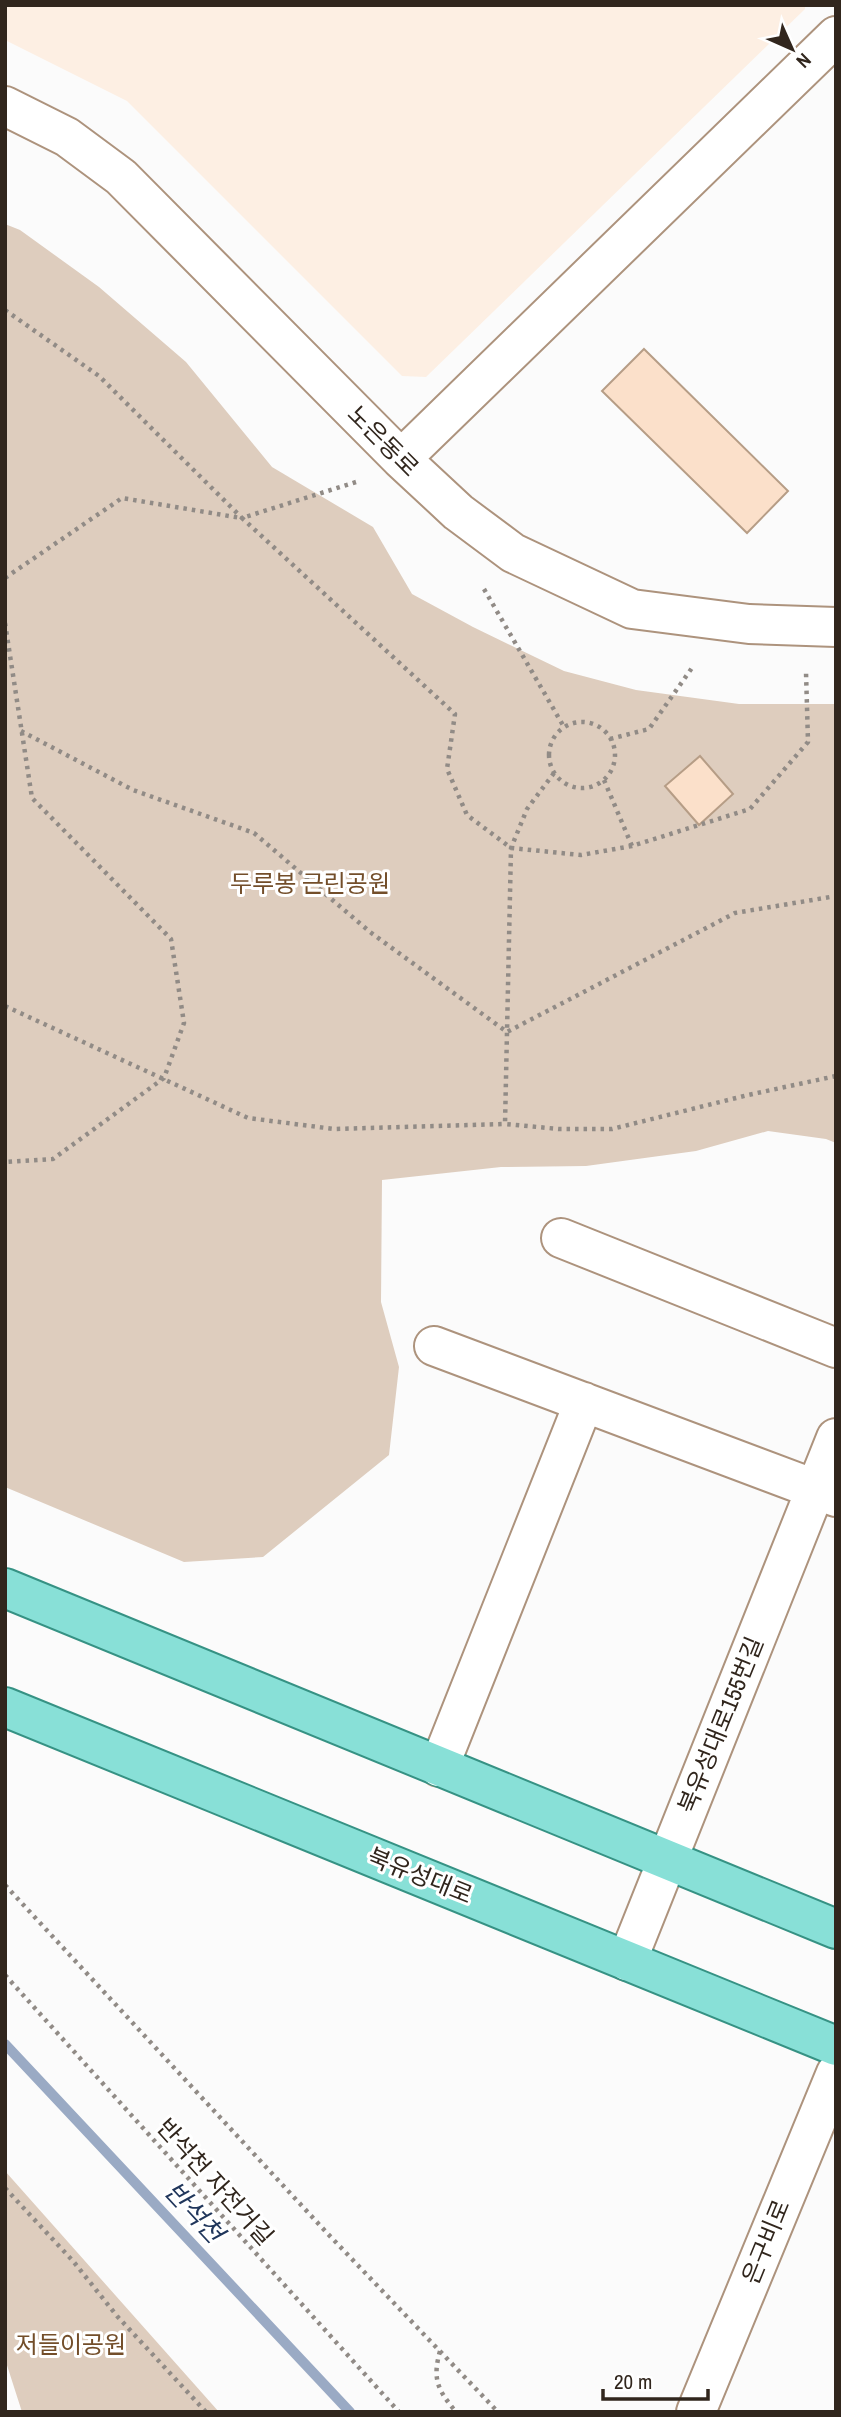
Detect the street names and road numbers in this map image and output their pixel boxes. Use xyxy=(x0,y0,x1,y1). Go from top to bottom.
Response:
street label: 노은동로 xyxy=(341,398,426,483)
street label: 북유성대로155번길 xyxy=(670,1632,770,1817)
street label: 북유성대로 xyxy=(363,1840,478,1911)
street label: 반석천 자전거길 xyxy=(151,2113,279,2251)
street label: 은구비로 xyxy=(734,2195,796,2289)

